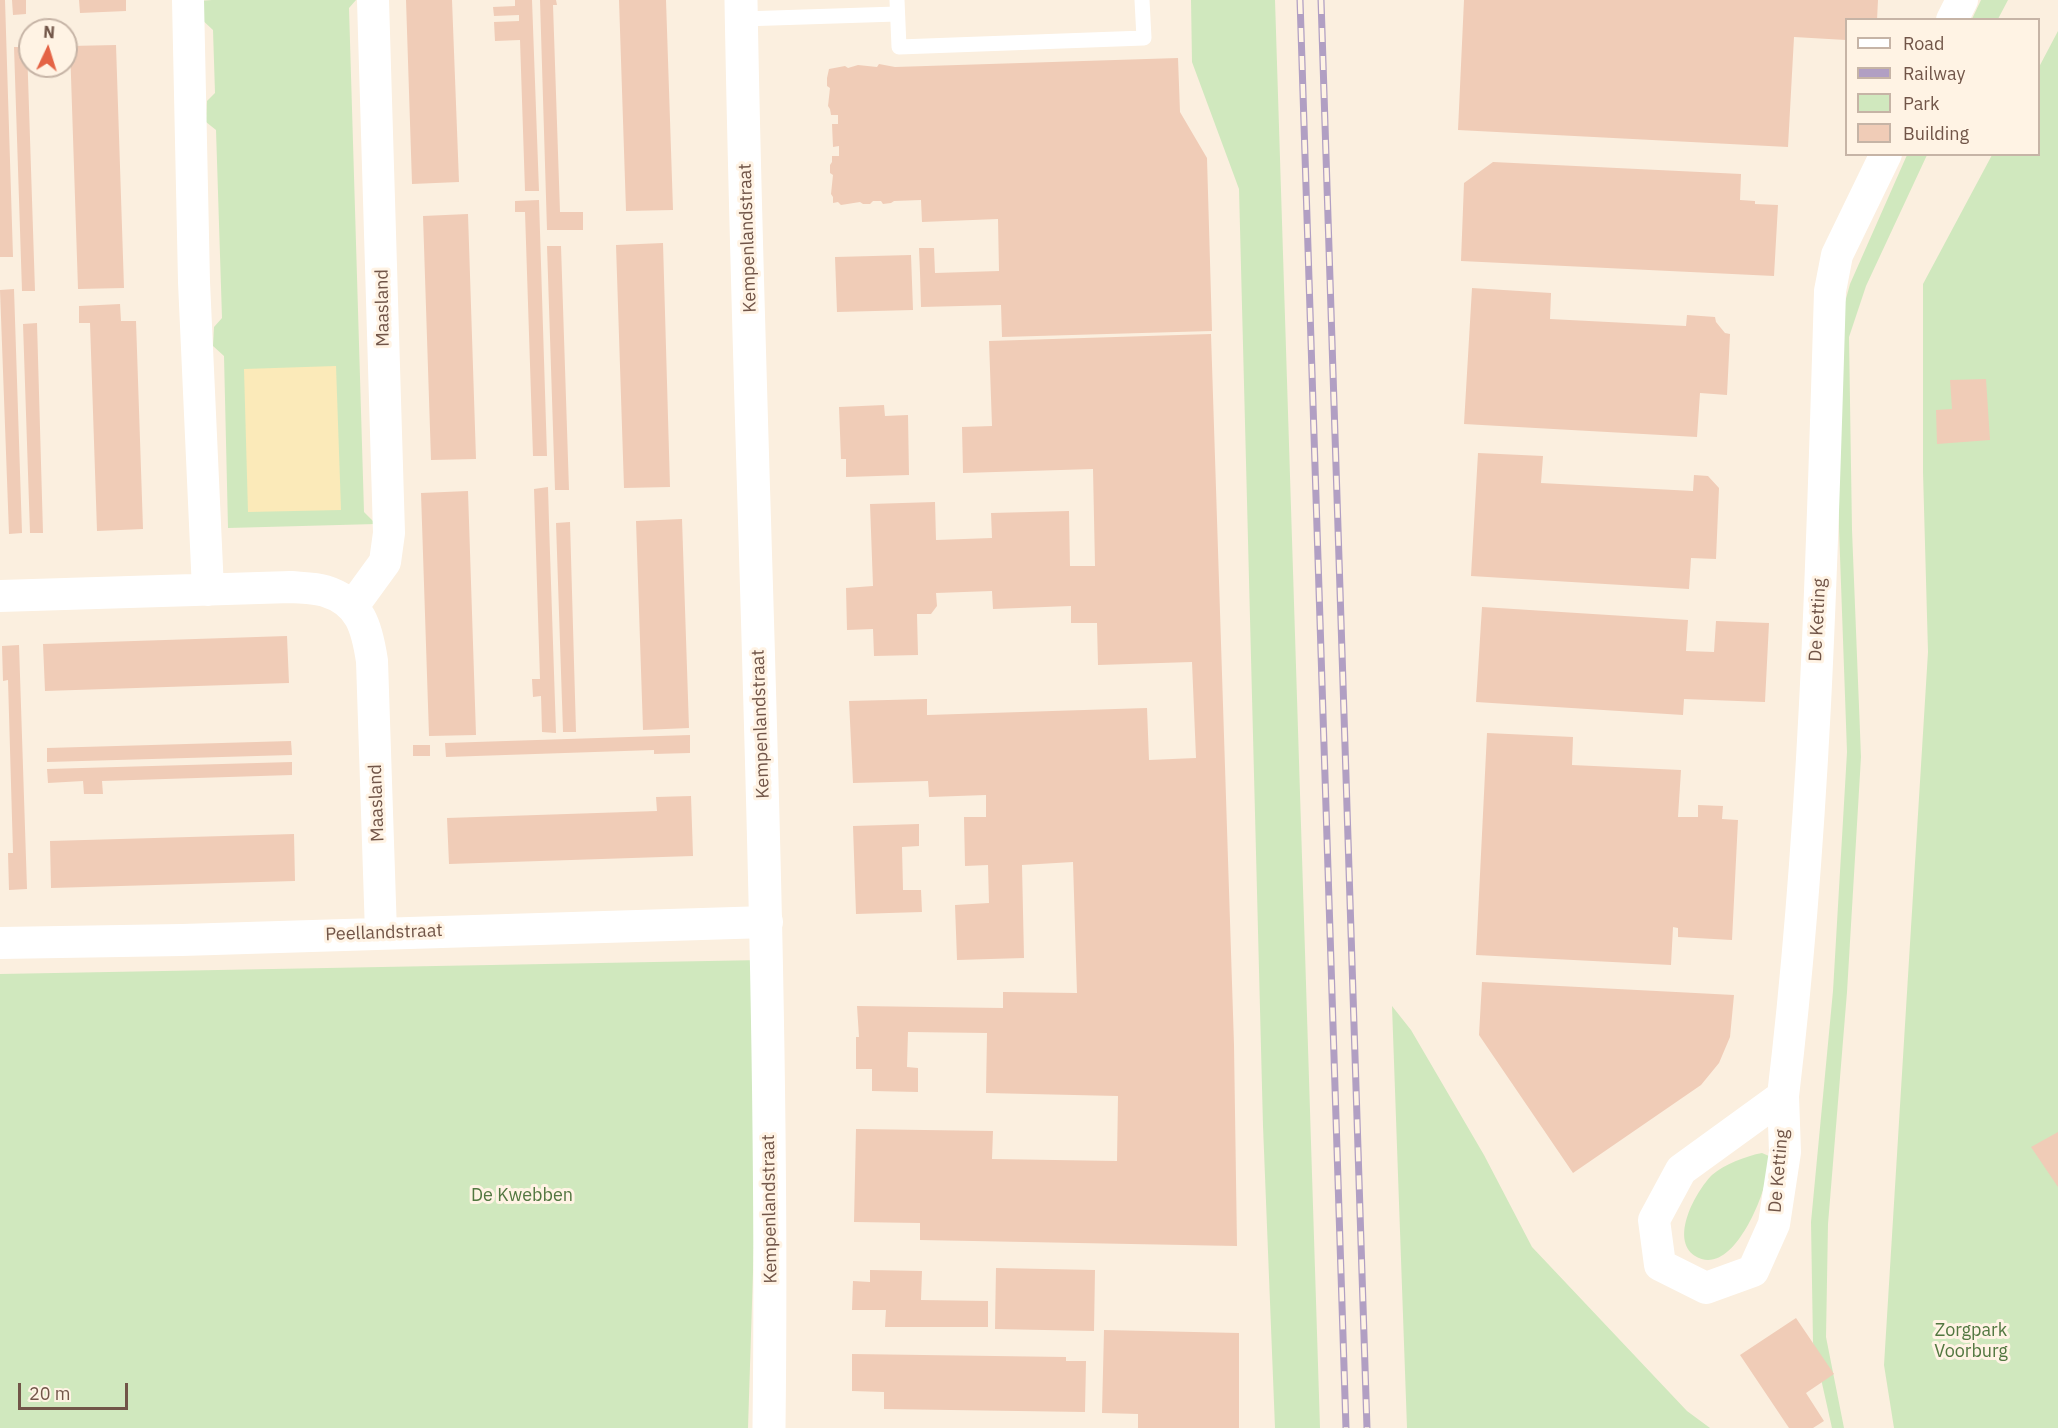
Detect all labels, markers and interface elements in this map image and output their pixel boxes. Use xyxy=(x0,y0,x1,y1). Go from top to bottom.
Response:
north arrow xyxy=(18,18,78,78)
legend xyxy=(1845,18,2040,156)
text: N xyxy=(43,22,56,42)
text: Road xyxy=(1903,32,1944,55)
text: Railway xyxy=(1903,62,1965,85)
text: Park xyxy=(1903,92,1939,115)
text: Building xyxy=(1903,122,1969,145)
street label: Kempenlandstraat xyxy=(735,163,761,313)
street label: Maasland xyxy=(372,269,394,347)
street label: De Ketting xyxy=(1805,578,1831,662)
street label: Kempenlandstraat xyxy=(748,649,774,799)
street label: Maasland xyxy=(365,764,389,842)
street label: Peellandstraat xyxy=(325,920,443,946)
street label: De Ketting xyxy=(1765,1128,1793,1214)
street label: Kempenlandstraat xyxy=(758,1134,782,1284)
park label: De Kwebben xyxy=(471,1185,573,1207)
park label: Zorgpark Voorburg xyxy=(1934,1320,2008,1362)
scale bar xyxy=(21,1371,130,1409)
text: 20 m xyxy=(29,1382,71,1405)

